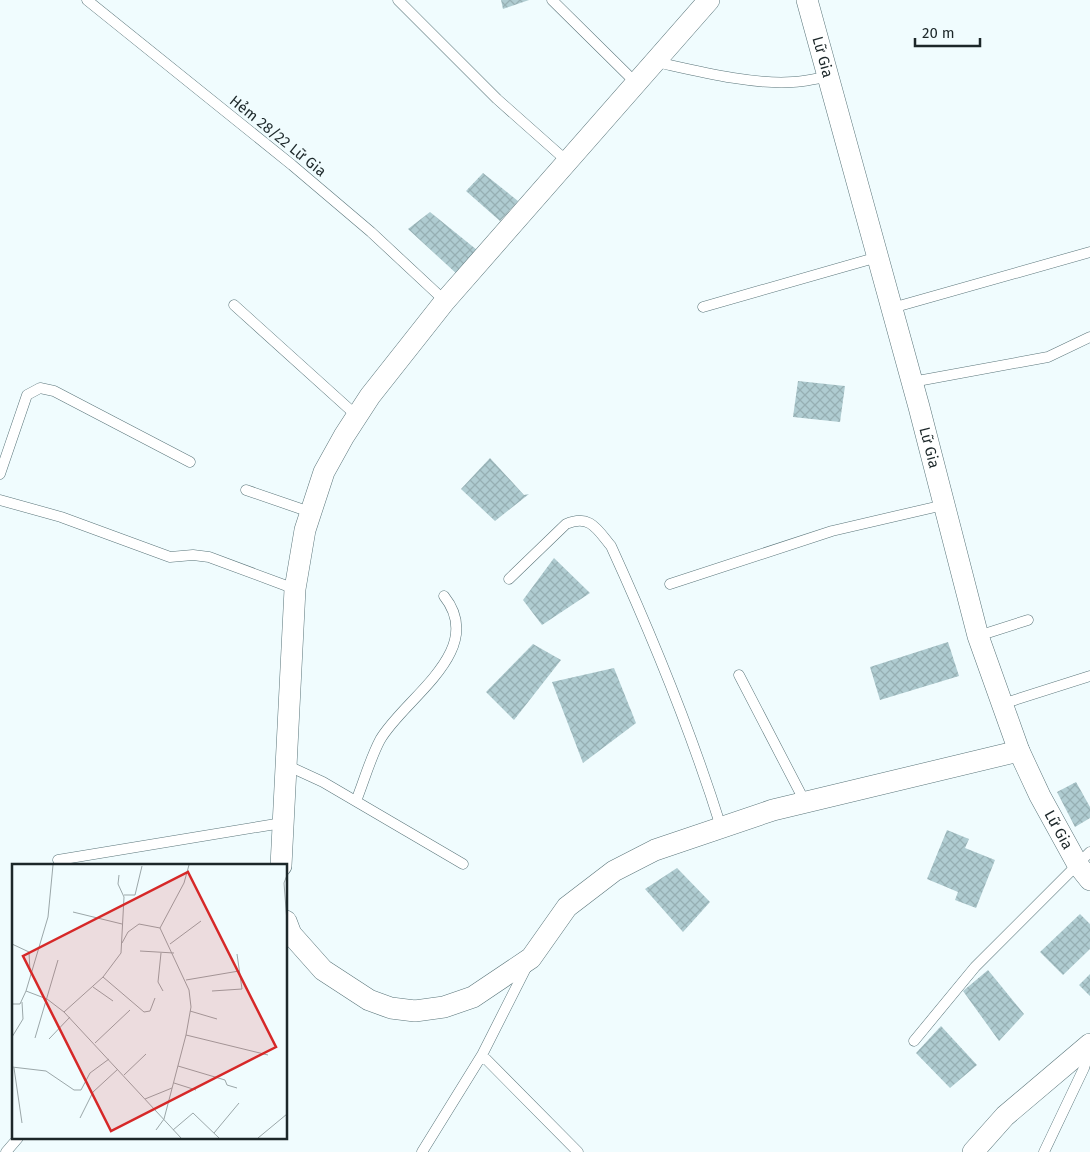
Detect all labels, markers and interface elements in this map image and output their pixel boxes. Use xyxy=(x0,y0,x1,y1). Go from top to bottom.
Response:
scale bar xyxy=(915,15,980,47)
text: 20 m xyxy=(922,24,955,42)
street label: Lữ Gia xyxy=(808,34,837,80)
street label: Hẻm 28/22 Lữ Gia xyxy=(226,92,330,180)
street label: Lữ Gia xyxy=(915,425,943,470)
street label: Lữ Gia xyxy=(1041,807,1077,853)
inset map xyxy=(12,864,288,1140)

